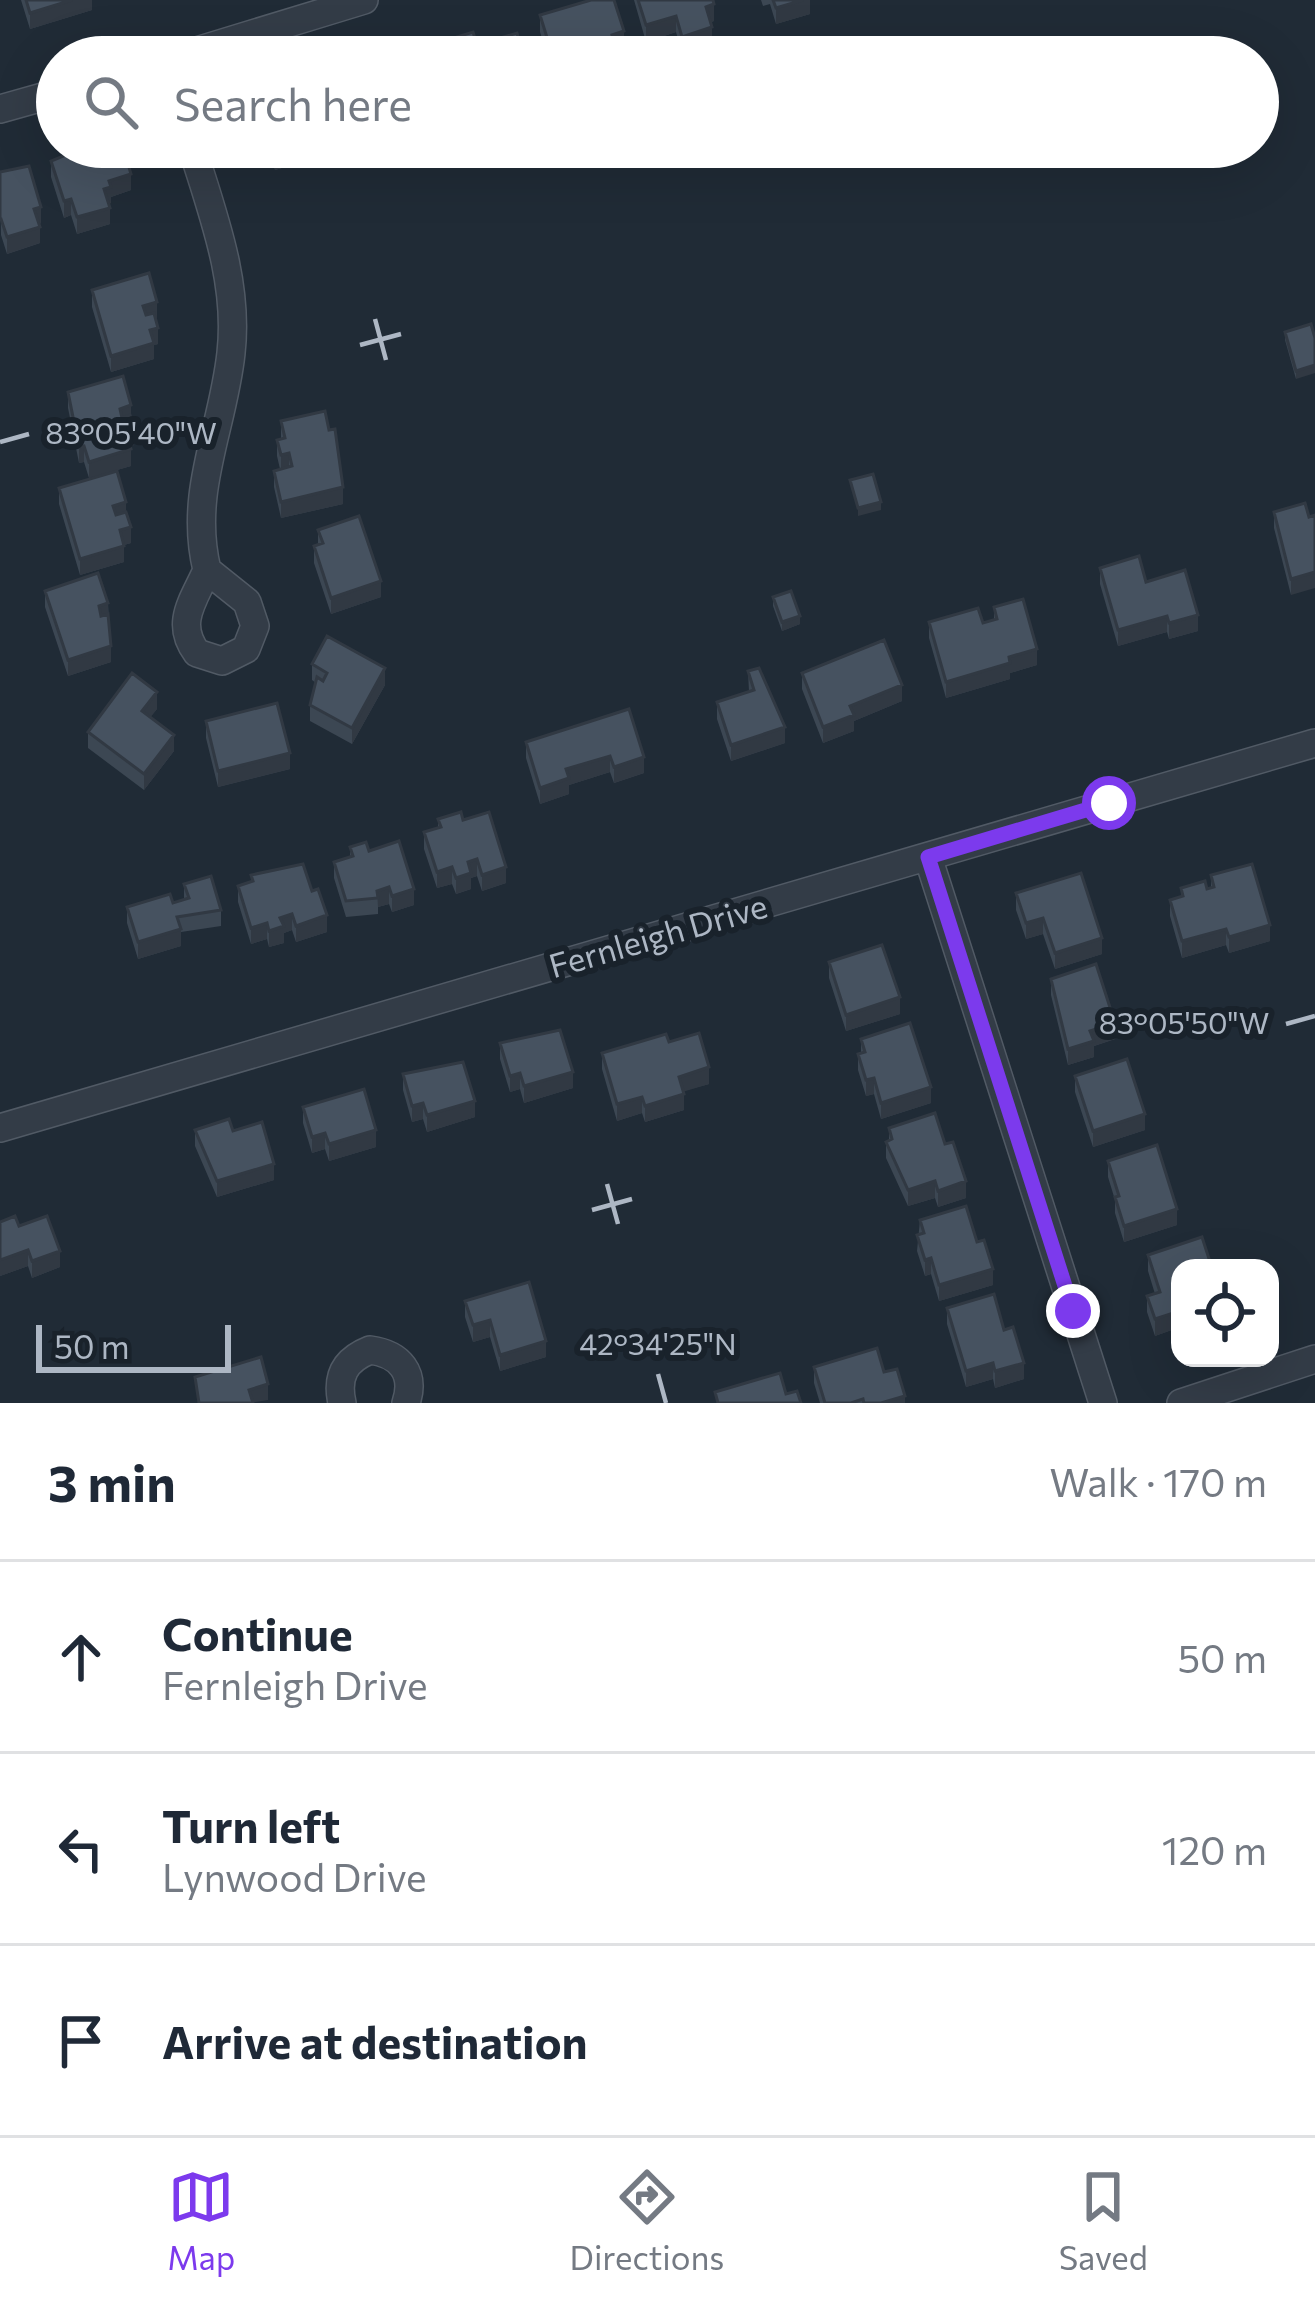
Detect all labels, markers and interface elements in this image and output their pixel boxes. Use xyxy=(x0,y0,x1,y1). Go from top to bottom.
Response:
search box xyxy=(36,36,1279,168)
icon: search xyxy=(78,69,144,135)
text: Search here xyxy=(174,75,412,130)
text: 83°05'40"W xyxy=(45,413,217,450)
route start xyxy=(1082,776,1136,830)
street label: Fernleigh Drive xyxy=(544,884,771,985)
text: 83°05'50"W xyxy=(1099,1003,1269,1040)
map controls xyxy=(1171,1259,1279,1367)
button: locate xyxy=(1171,1259,1279,1367)
route end xyxy=(1046,1284,1100,1338)
scale bar xyxy=(36,1319,231,1372)
text: 42°34'25"N xyxy=(579,1324,737,1361)
text: 50 m xyxy=(54,1325,130,1366)
text: 3 min xyxy=(48,1450,176,1513)
text: Walk · 170 m xyxy=(1050,1457,1267,1505)
text: Continue xyxy=(162,1605,353,1660)
icon: ahead xyxy=(48,1624,114,1690)
text: 50 m xyxy=(1178,1633,1267,1681)
text: Fernleigh Drive xyxy=(162,1660,428,1708)
text: Turn left xyxy=(162,1797,340,1852)
icon: left xyxy=(48,1816,114,1882)
text: 120 m xyxy=(1162,1825,1267,1873)
text: Lynwood Drive xyxy=(162,1852,427,1900)
icon: arrive xyxy=(48,2008,114,2074)
text: Arrive at destination xyxy=(162,2013,588,2068)
tab: Map xyxy=(167,2164,235,2277)
tab: Directions xyxy=(570,2164,724,2277)
tab: Saved xyxy=(1059,2164,1148,2277)

